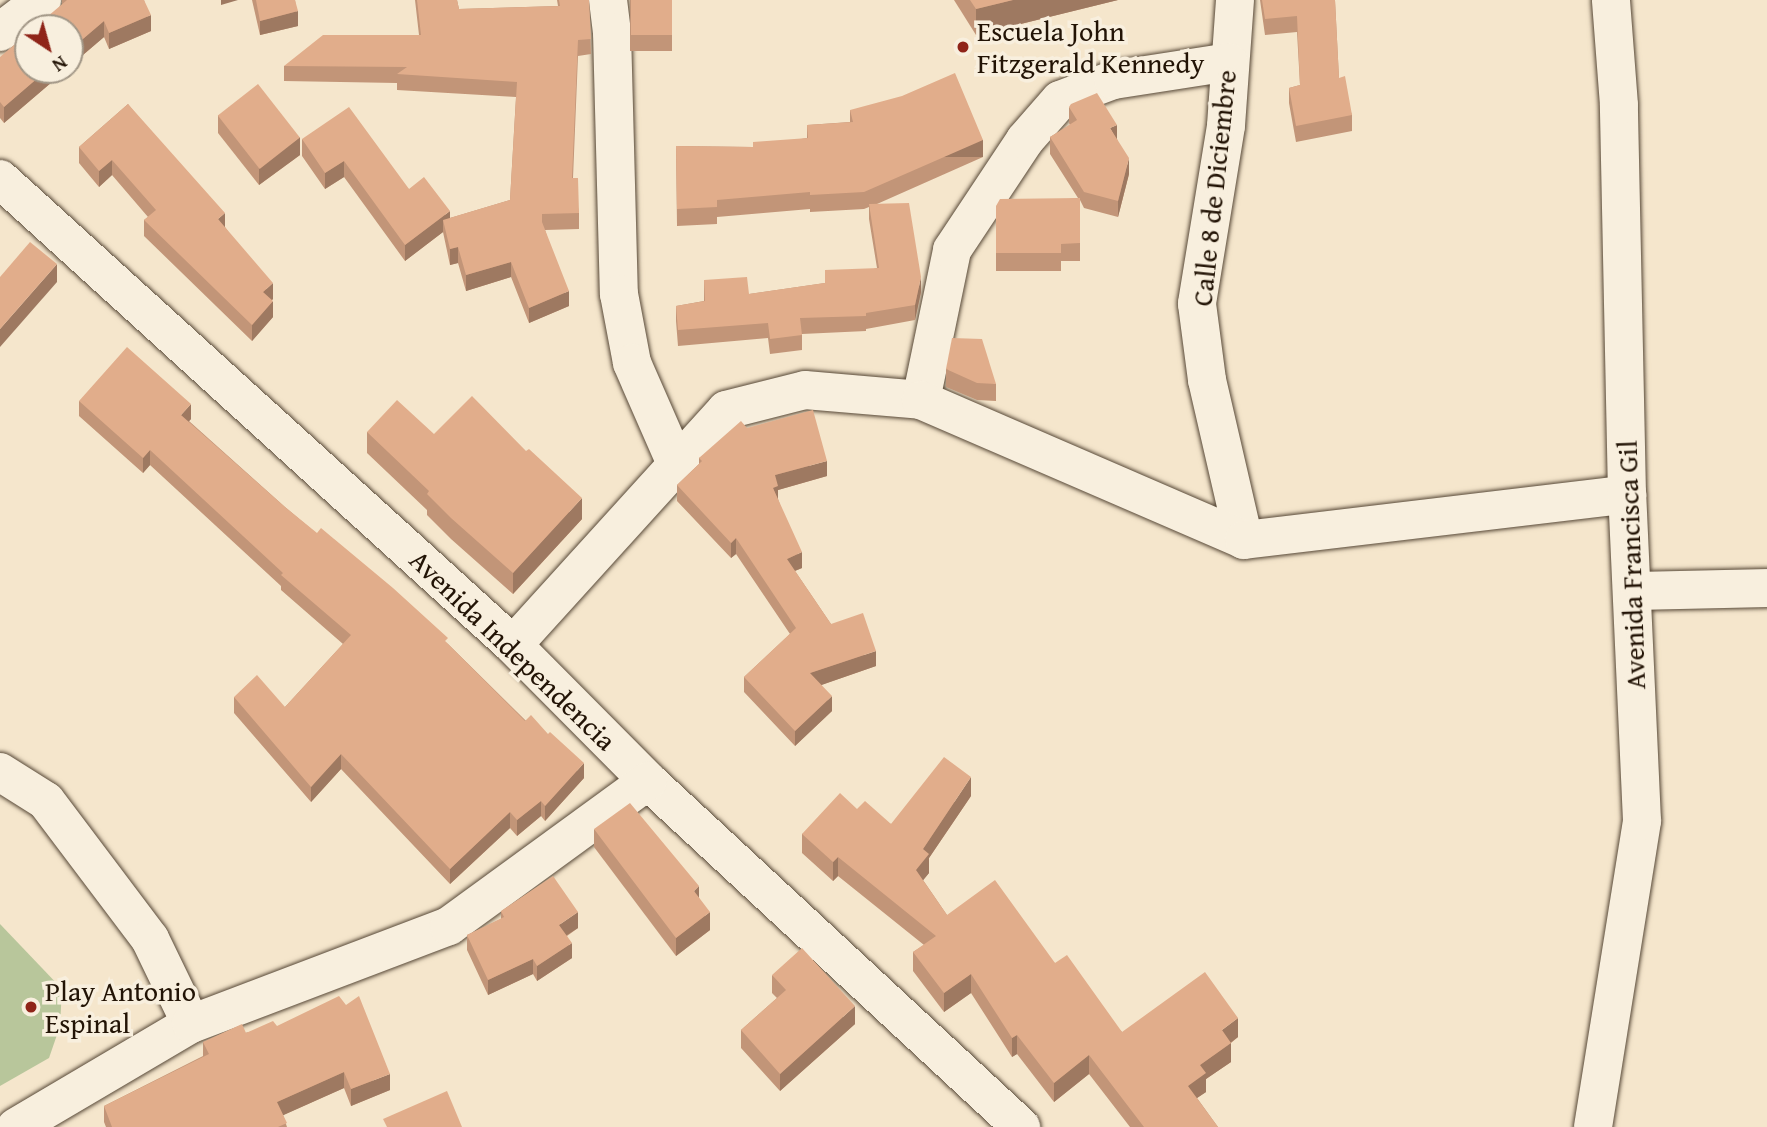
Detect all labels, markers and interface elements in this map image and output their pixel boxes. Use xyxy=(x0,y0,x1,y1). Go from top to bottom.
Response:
north arrow xyxy=(14,14,84,84)
place label: Escuela John Fitzgerald Kennedy xyxy=(977,14,1204,80)
marker: Escuela John Fitzgerald Kennedy xyxy=(955,39,971,55)
text: N xyxy=(47,49,74,79)
street label: Calle 8 de Diciembre xyxy=(1185,68,1243,308)
street label: Avenida Francisca Gil xyxy=(1610,440,1652,690)
street label: Avenida Independencia xyxy=(403,543,623,757)
place label: Play Antonio Espinal xyxy=(45,974,196,1040)
marker: Play Antonio Espinal xyxy=(23,999,39,1015)

